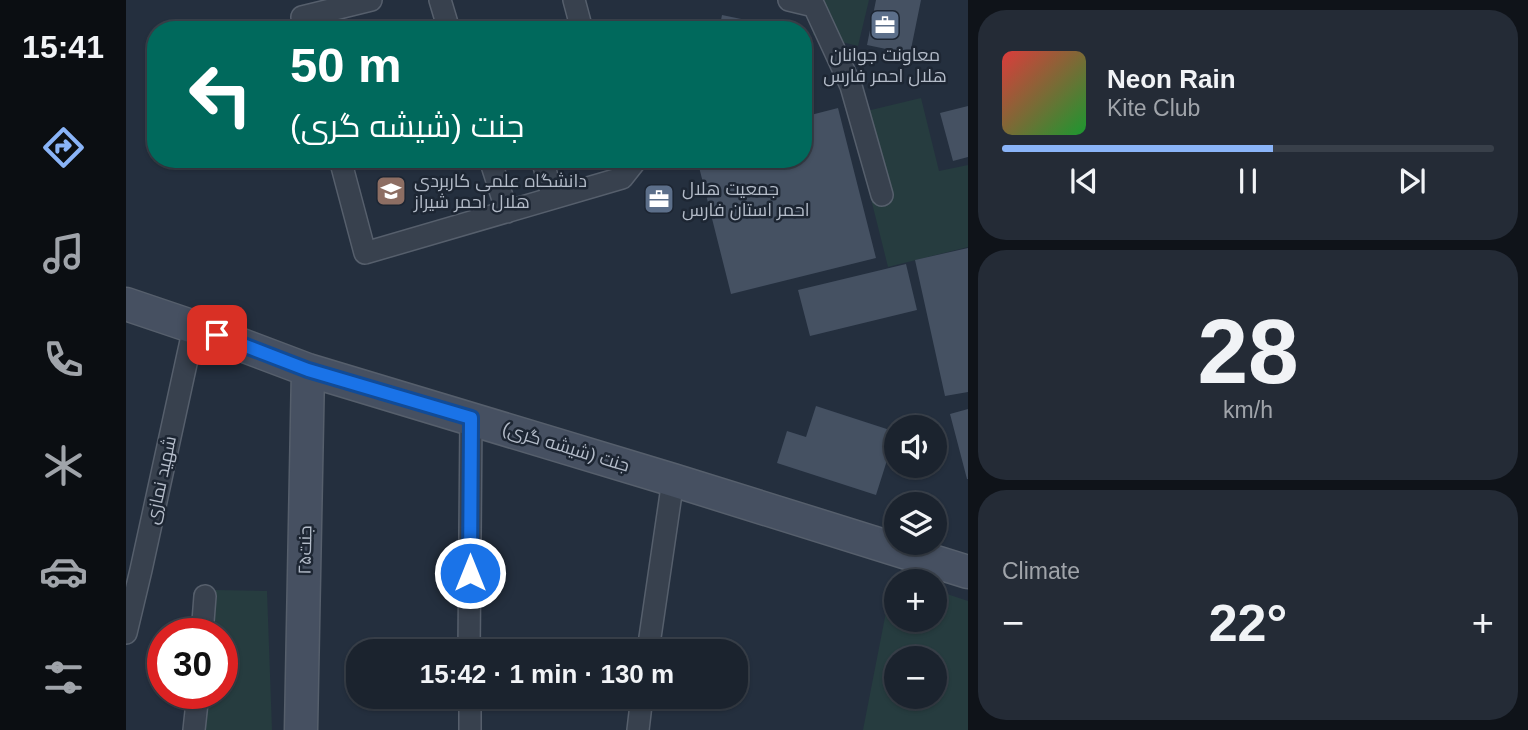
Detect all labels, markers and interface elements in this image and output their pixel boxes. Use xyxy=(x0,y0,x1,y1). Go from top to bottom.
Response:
office icon: معاونت جوانان هلال احمر فارس xyxy=(868,8,902,42)
text: 15:41 xyxy=(22,29,104,65)
text: 50 m xyxy=(290,38,402,92)
place label: معاونت جوانان هلال احمر فارس xyxy=(823,45,947,87)
icon: left xyxy=(175,49,266,140)
text: Neon Rain xyxy=(1107,64,1236,94)
text: Kite Club xyxy=(1107,95,1200,121)
text: جنت (شیشه گری) xyxy=(290,108,524,144)
icon: directions xyxy=(39,123,88,172)
icon: previous xyxy=(1065,162,1103,200)
icon: pause xyxy=(1229,162,1267,200)
icon: next xyxy=(1393,162,1431,200)
place label: دانشگاه علمی کاربردی هلال احمر شیراز xyxy=(413,171,587,213)
school or university icon: دانشگاه علمی کاربردی هلال احمر شیراز xyxy=(374,174,408,208)
place label: جمعیت هلال احمر استان فارس xyxy=(682,179,809,221)
office icon: جمعیت هلال احمر استان فارس xyxy=(642,182,676,216)
icon: music xyxy=(39,229,88,278)
text: 28 xyxy=(1197,301,1299,402)
pin xyxy=(187,305,247,365)
icon: arrive xyxy=(198,316,236,354)
icon: phone xyxy=(39,335,88,384)
text: km/h xyxy=(1223,397,1273,423)
map controls xyxy=(884,415,947,709)
button: sound xyxy=(884,415,947,478)
street label: جنت (شیشه گری) xyxy=(500,418,632,477)
street label: شهید نمازی xyxy=(142,434,181,526)
icon: climate xyxy=(39,441,88,490)
button: layers xyxy=(884,492,947,555)
street label: جنت۲۵ xyxy=(295,525,315,575)
position arrow xyxy=(433,536,507,610)
icon: car xyxy=(39,547,88,596)
text: Climate xyxy=(1002,558,1080,584)
button: + xyxy=(884,569,947,632)
text: 22° xyxy=(1209,594,1287,652)
text: − xyxy=(1002,602,1024,644)
text: + xyxy=(1472,602,1494,644)
speed limit sign: 30 xyxy=(147,618,238,709)
button: − xyxy=(884,646,947,709)
icon: filters xyxy=(39,653,88,702)
text: 15:42 · 1 min · 130 m xyxy=(420,659,674,689)

